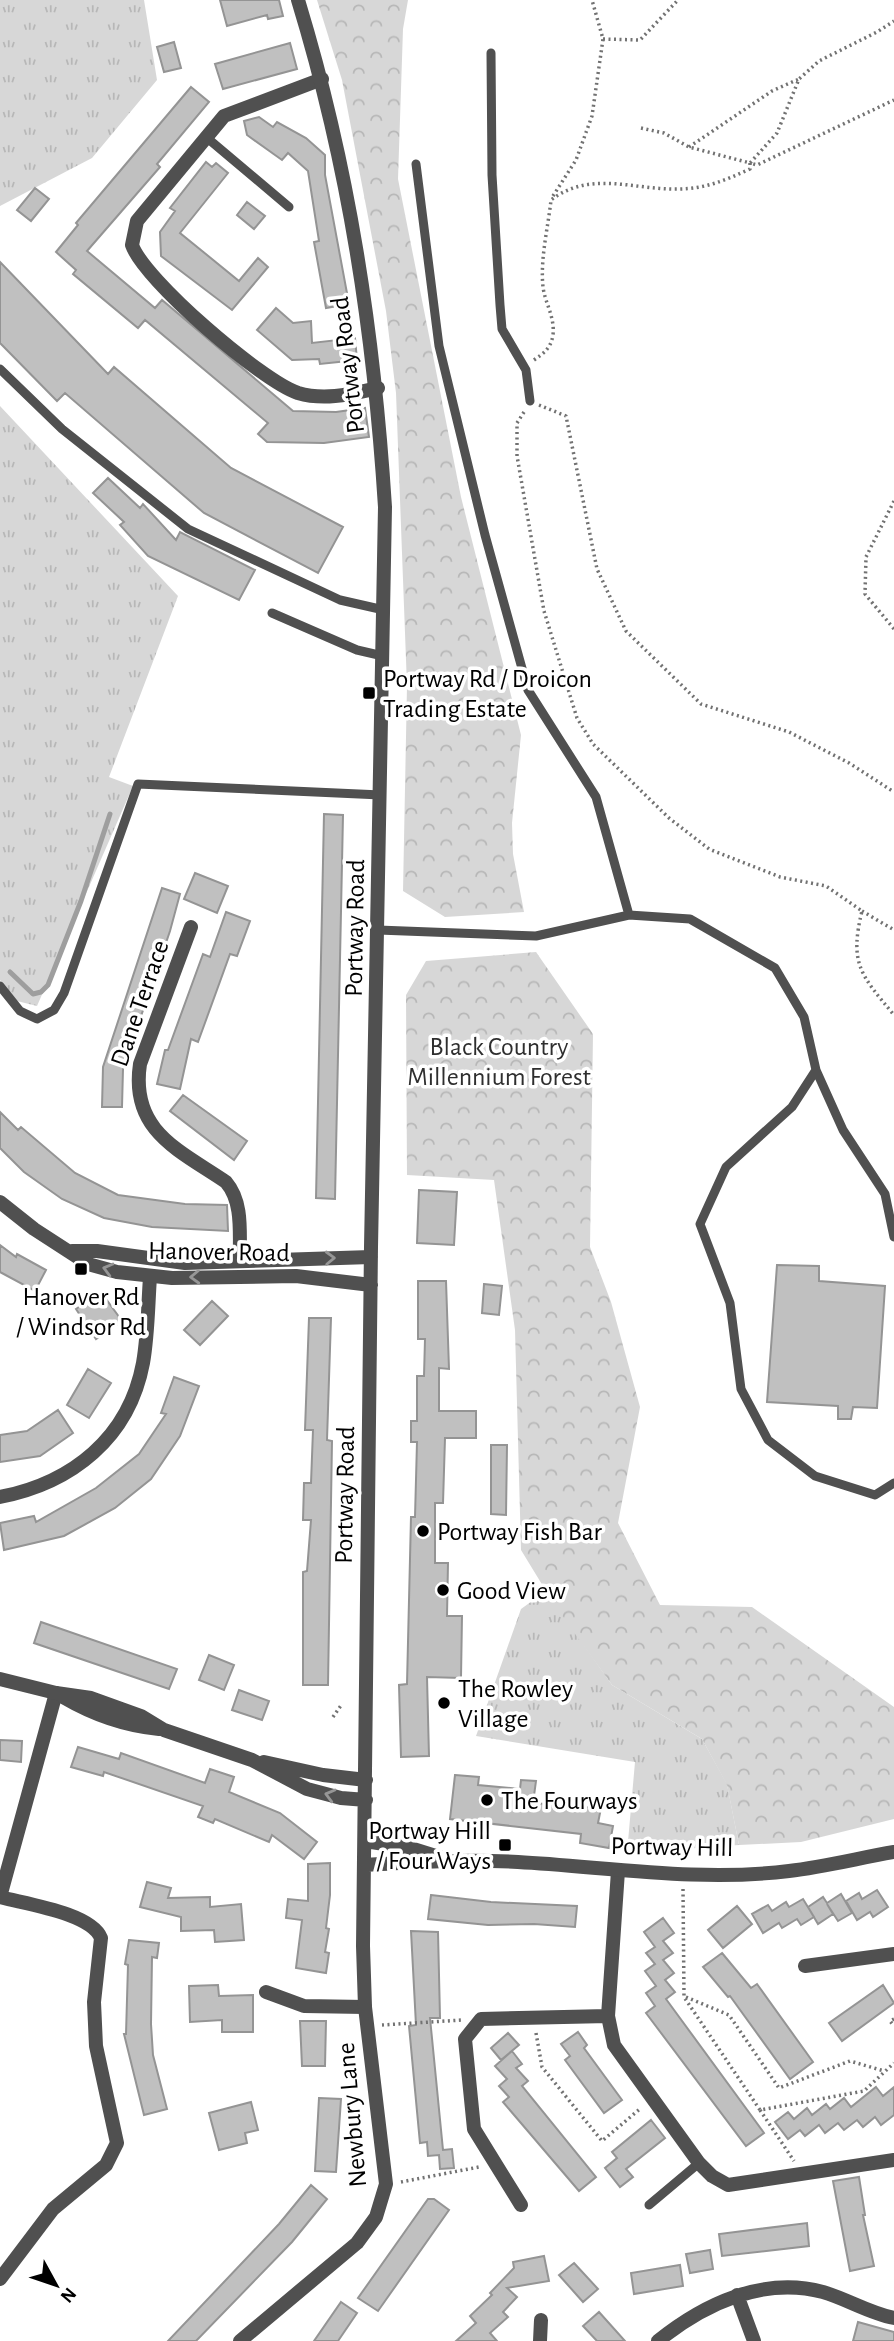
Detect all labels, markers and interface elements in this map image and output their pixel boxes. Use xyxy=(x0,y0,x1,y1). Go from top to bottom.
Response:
street label: Portway Road xyxy=(327,295,369,435)
place label: Portway Rd / Droicon Trading Estate xyxy=(383,666,592,722)
marker: Portway Rd / Droicon Trading Estate xyxy=(361,685,377,701)
street label: Portway Road xyxy=(341,859,369,997)
street label: Dane Terrace xyxy=(106,937,174,1070)
park label: Black Country Millennium Forest xyxy=(407,1034,591,1090)
street label: Hanover Road xyxy=(148,1238,290,1266)
one-way arrow xyxy=(325,1251,336,1266)
marker: Hanover Rd / Windsor Rd xyxy=(73,1261,89,1277)
one-way arrow xyxy=(103,1263,115,1277)
one-way arrow xyxy=(189,1269,200,1284)
place label: Hanover Rd / Windsor Rd xyxy=(16,1284,146,1340)
street label: Portway Road xyxy=(331,1426,359,1564)
place label: Portway Fish Bar xyxy=(437,1519,603,1545)
marker: Portway Fish Bar xyxy=(415,1523,431,1539)
place label: Good View xyxy=(457,1578,566,1604)
marker: Good View xyxy=(435,1582,451,1598)
place label: The Rowley Village xyxy=(458,1676,573,1732)
marker: The Rowley Village xyxy=(436,1695,452,1711)
place label: The Fourways xyxy=(501,1788,638,1814)
one-way arrow xyxy=(324,1789,336,1803)
marker: The Fourways xyxy=(479,1792,495,1808)
place label: Portway Hill / Four Ways xyxy=(368,1818,491,1874)
street label: Portway Hill xyxy=(610,1833,734,1861)
marker: Portway Hill / Four Ways xyxy=(497,1837,513,1853)
street label: Newbury Lane xyxy=(333,2041,371,2188)
north arrow xyxy=(21,2250,91,2320)
text: N xyxy=(56,2284,79,2306)

